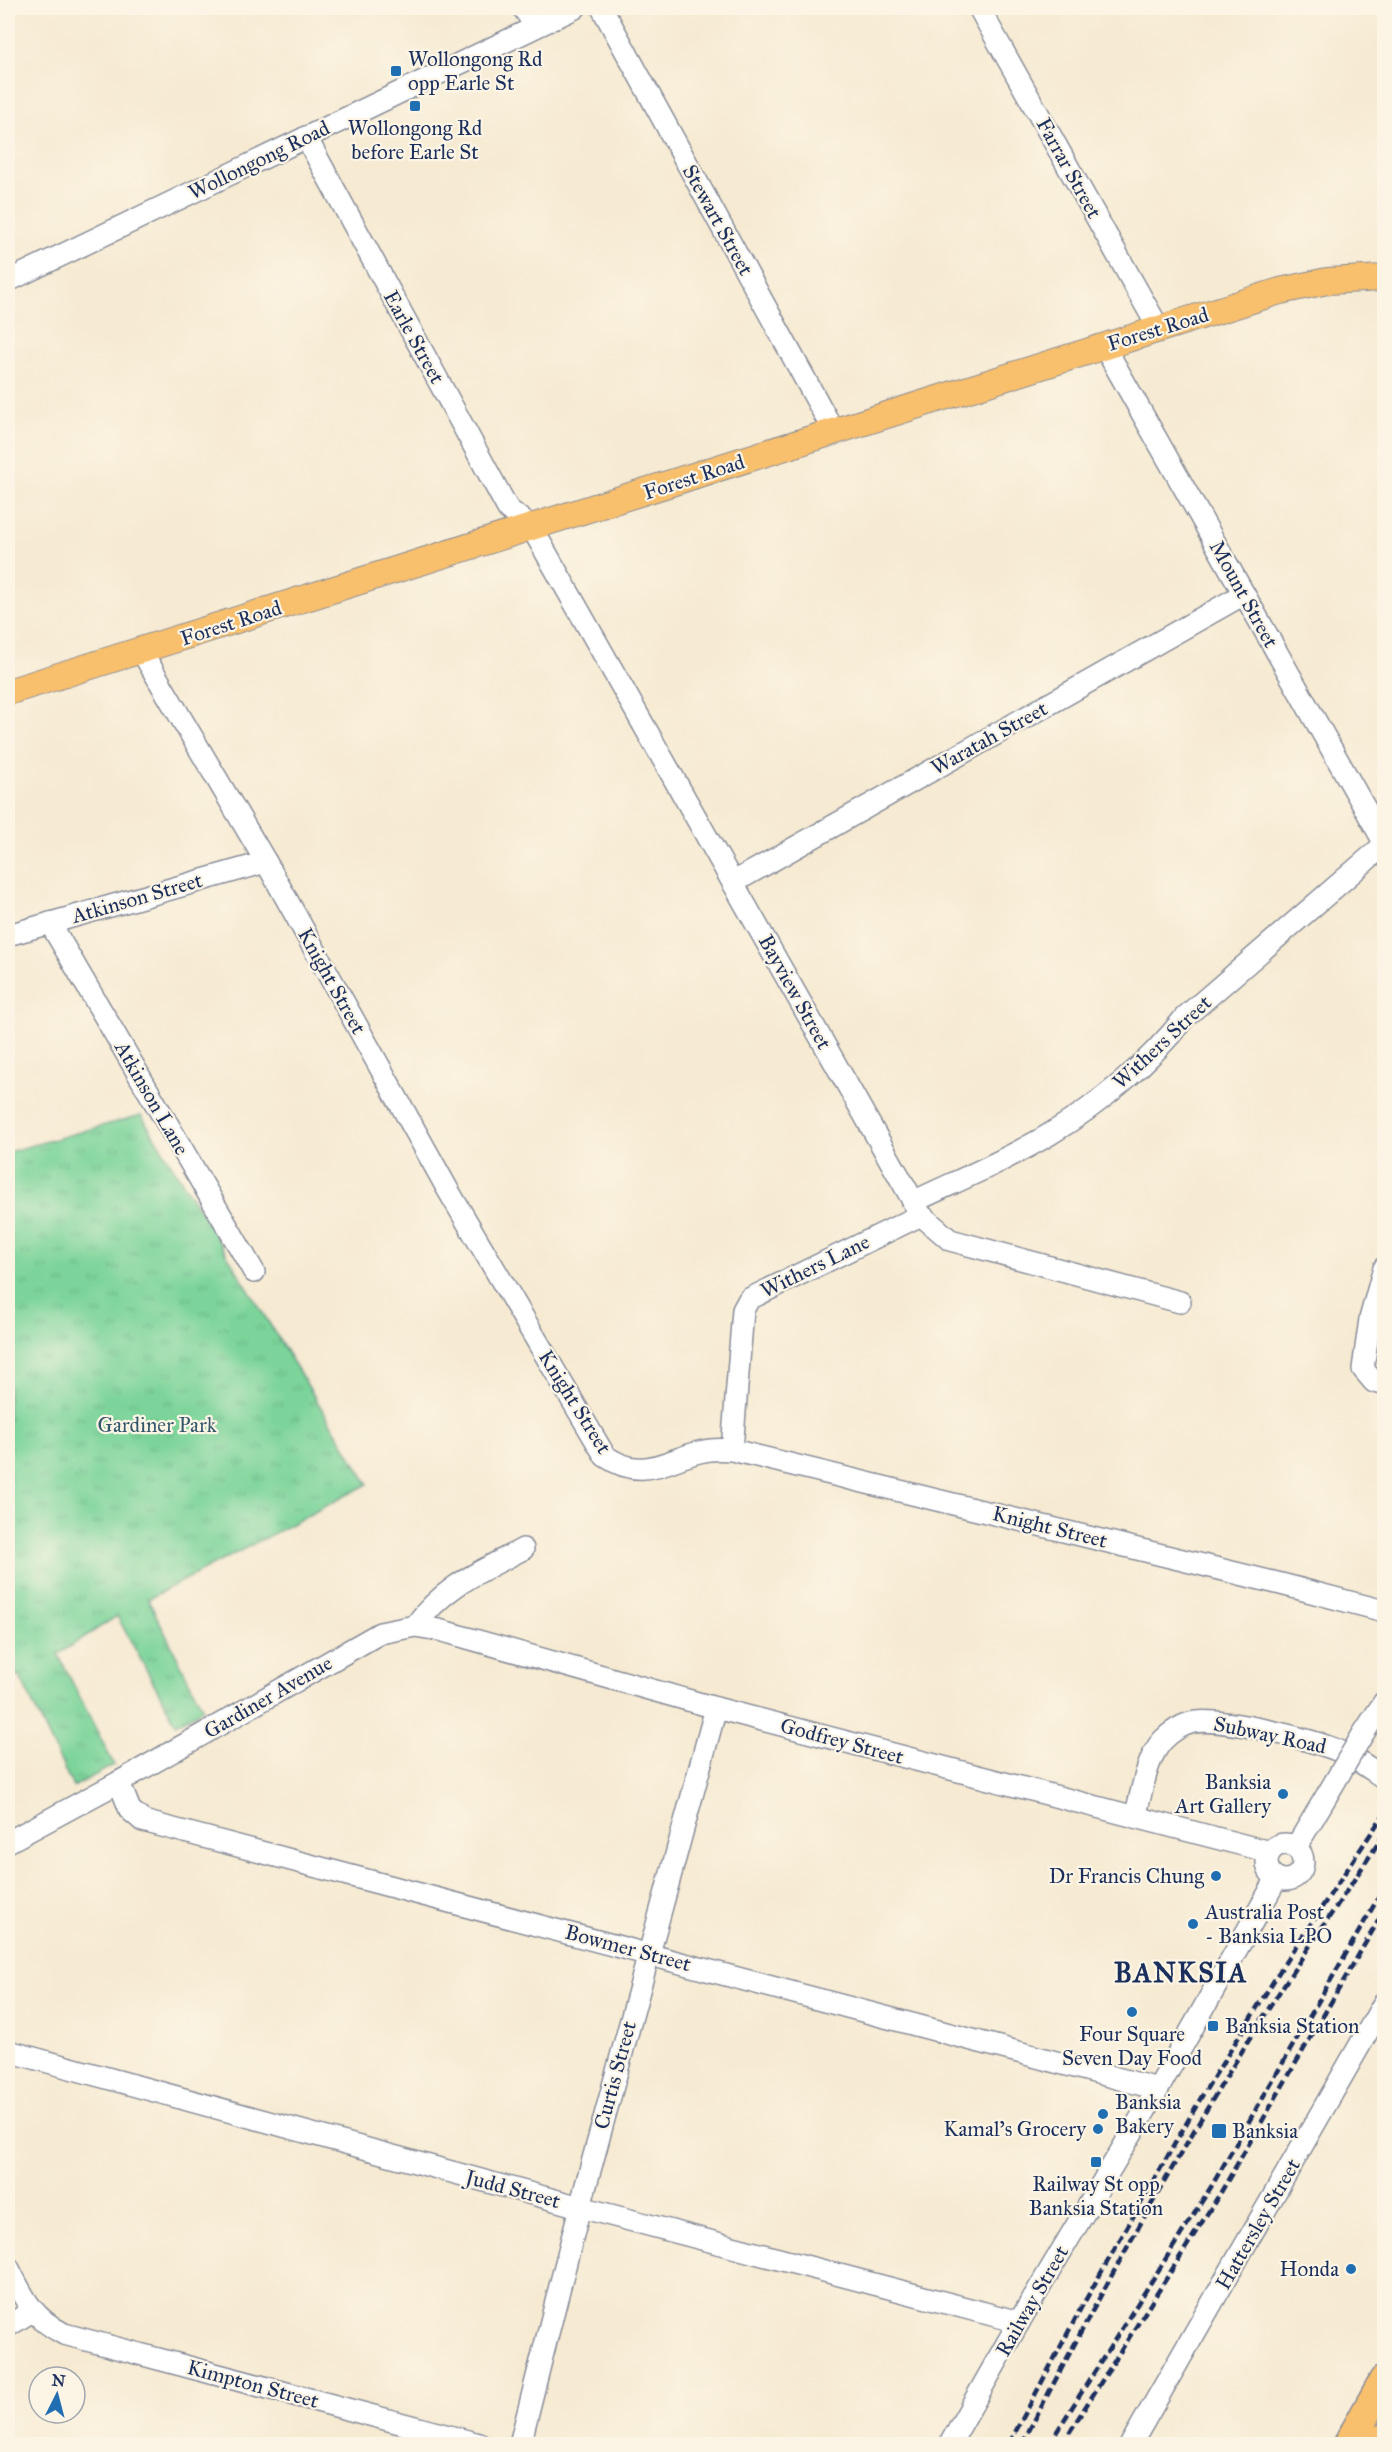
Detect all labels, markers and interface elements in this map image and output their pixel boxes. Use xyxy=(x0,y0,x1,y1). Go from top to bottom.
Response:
place label: Wollongong Rd opp Earle St xyxy=(408,46,543,96)
marker: Wollongong Rd opp Earle St xyxy=(389,64,403,78)
marker: Wollongong Rd before Earle St xyxy=(408,99,422,113)
street label: Farrar Street xyxy=(1031,113,1108,223)
street label: Wollongong Road xyxy=(184,114,334,205)
place label: Wollongong Rd before Earle St xyxy=(348,115,483,165)
street label: Stewart Street xyxy=(677,160,759,281)
street label: Earle Street xyxy=(378,286,451,389)
street label: Forest Road xyxy=(1104,301,1212,357)
street label: Forest Road xyxy=(640,448,748,506)
street label: Mount Street xyxy=(1204,536,1284,653)
street label: Forest Road xyxy=(177,594,285,652)
street label: Waratah Street xyxy=(926,695,1052,781)
street label: Atkinson Street xyxy=(68,867,206,929)
street label: Knight Street xyxy=(292,923,372,1039)
street label: Bayview Street xyxy=(753,930,838,1054)
street label: Withers Street xyxy=(1107,989,1217,1094)
street label: Atkinson Lane xyxy=(108,1036,195,1160)
street label: Withers Lane xyxy=(756,1228,874,1304)
street label: Knight Street xyxy=(533,1345,617,1459)
park label: Gardiner Park xyxy=(98,1412,217,1438)
street label: Knight Street xyxy=(990,1500,1111,1554)
street label: Gardiner Avenue xyxy=(199,1650,337,1744)
street label: Subway Road xyxy=(1211,1710,1329,1760)
street label: Godfrey Street xyxy=(777,1712,907,1770)
place label: Banksia Art Gallery xyxy=(1174,1769,1272,1819)
marker: Banksia Art Gallery xyxy=(1276,1787,1290,1801)
place label: Dr Francis Chung xyxy=(1049,1863,1204,1889)
marker: Dr Francis Chung xyxy=(1209,1869,1223,1883)
place label: Australia Post - Banksia LPO xyxy=(1204,1899,1332,1949)
marker: Australia Post - Banksia LPO xyxy=(1186,1917,1200,1931)
street label: Bowmer Street xyxy=(562,1919,694,1977)
district label: BANKSIA xyxy=(1114,1956,1248,1989)
marker: Four Square Seven Day Food xyxy=(1125,2005,1139,2019)
place label: Banksia Station xyxy=(1225,2013,1359,2039)
street label: Curtis Street xyxy=(588,2018,642,2132)
marker: Banksia Station xyxy=(1206,2019,1220,2033)
place label: Four Square Seven Day Food xyxy=(1062,2021,1202,2071)
place label: Banksia Bakery xyxy=(1115,2089,1181,2139)
marker: Banksia Bakery xyxy=(1096,2107,1110,2121)
place label: Kamal's Grocery xyxy=(944,2116,1087,2142)
place label: Banksia xyxy=(1232,2118,1298,2144)
marker: Kamal's Grocery xyxy=(1091,2122,1105,2136)
marker: Banksia xyxy=(1210,2122,1228,2140)
street label: Hattersley Street xyxy=(1210,2153,1306,2294)
marker: Railway St opp Banksia Station xyxy=(1089,2155,1103,2169)
street label: Judd Street xyxy=(461,2163,564,2214)
place label: Railway St opp Banksia Station xyxy=(1029,2171,1163,2221)
street label: Railway Street xyxy=(990,2240,1074,2361)
place label: Honda xyxy=(1280,2256,1339,2282)
marker: Honda xyxy=(1344,2262,1358,2276)
street label: Kimpton Street xyxy=(184,2354,322,2414)
north arrow xyxy=(27,2365,87,2425)
text: N xyxy=(51,2370,67,2391)

